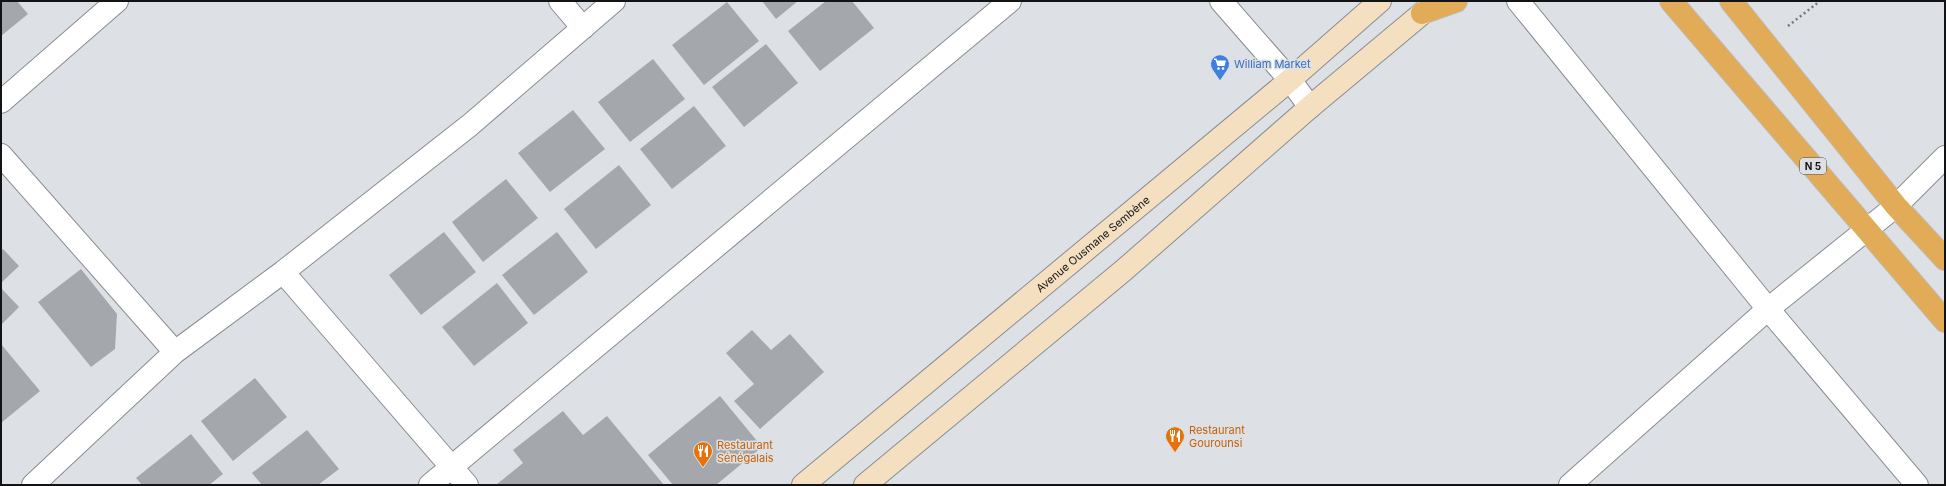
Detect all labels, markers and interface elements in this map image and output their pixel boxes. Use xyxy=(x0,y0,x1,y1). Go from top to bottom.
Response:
supermarket icon: William Market xyxy=(1209,53,1231,81)
place label: William Market xyxy=(1234,57,1311,71)
road number: N 5 xyxy=(1800,158,1826,174)
street label: Avenue Ousmane Sembène xyxy=(1033,193,1153,295)
place label: Restaurant Gourounsi xyxy=(1189,423,1245,450)
restaurant icon: Restaurant Gourounsi xyxy=(1164,425,1186,453)
place label: Restaurant Sénégalais xyxy=(717,438,774,465)
restaurant icon: Restaurant Sénégalais xyxy=(692,440,714,468)

